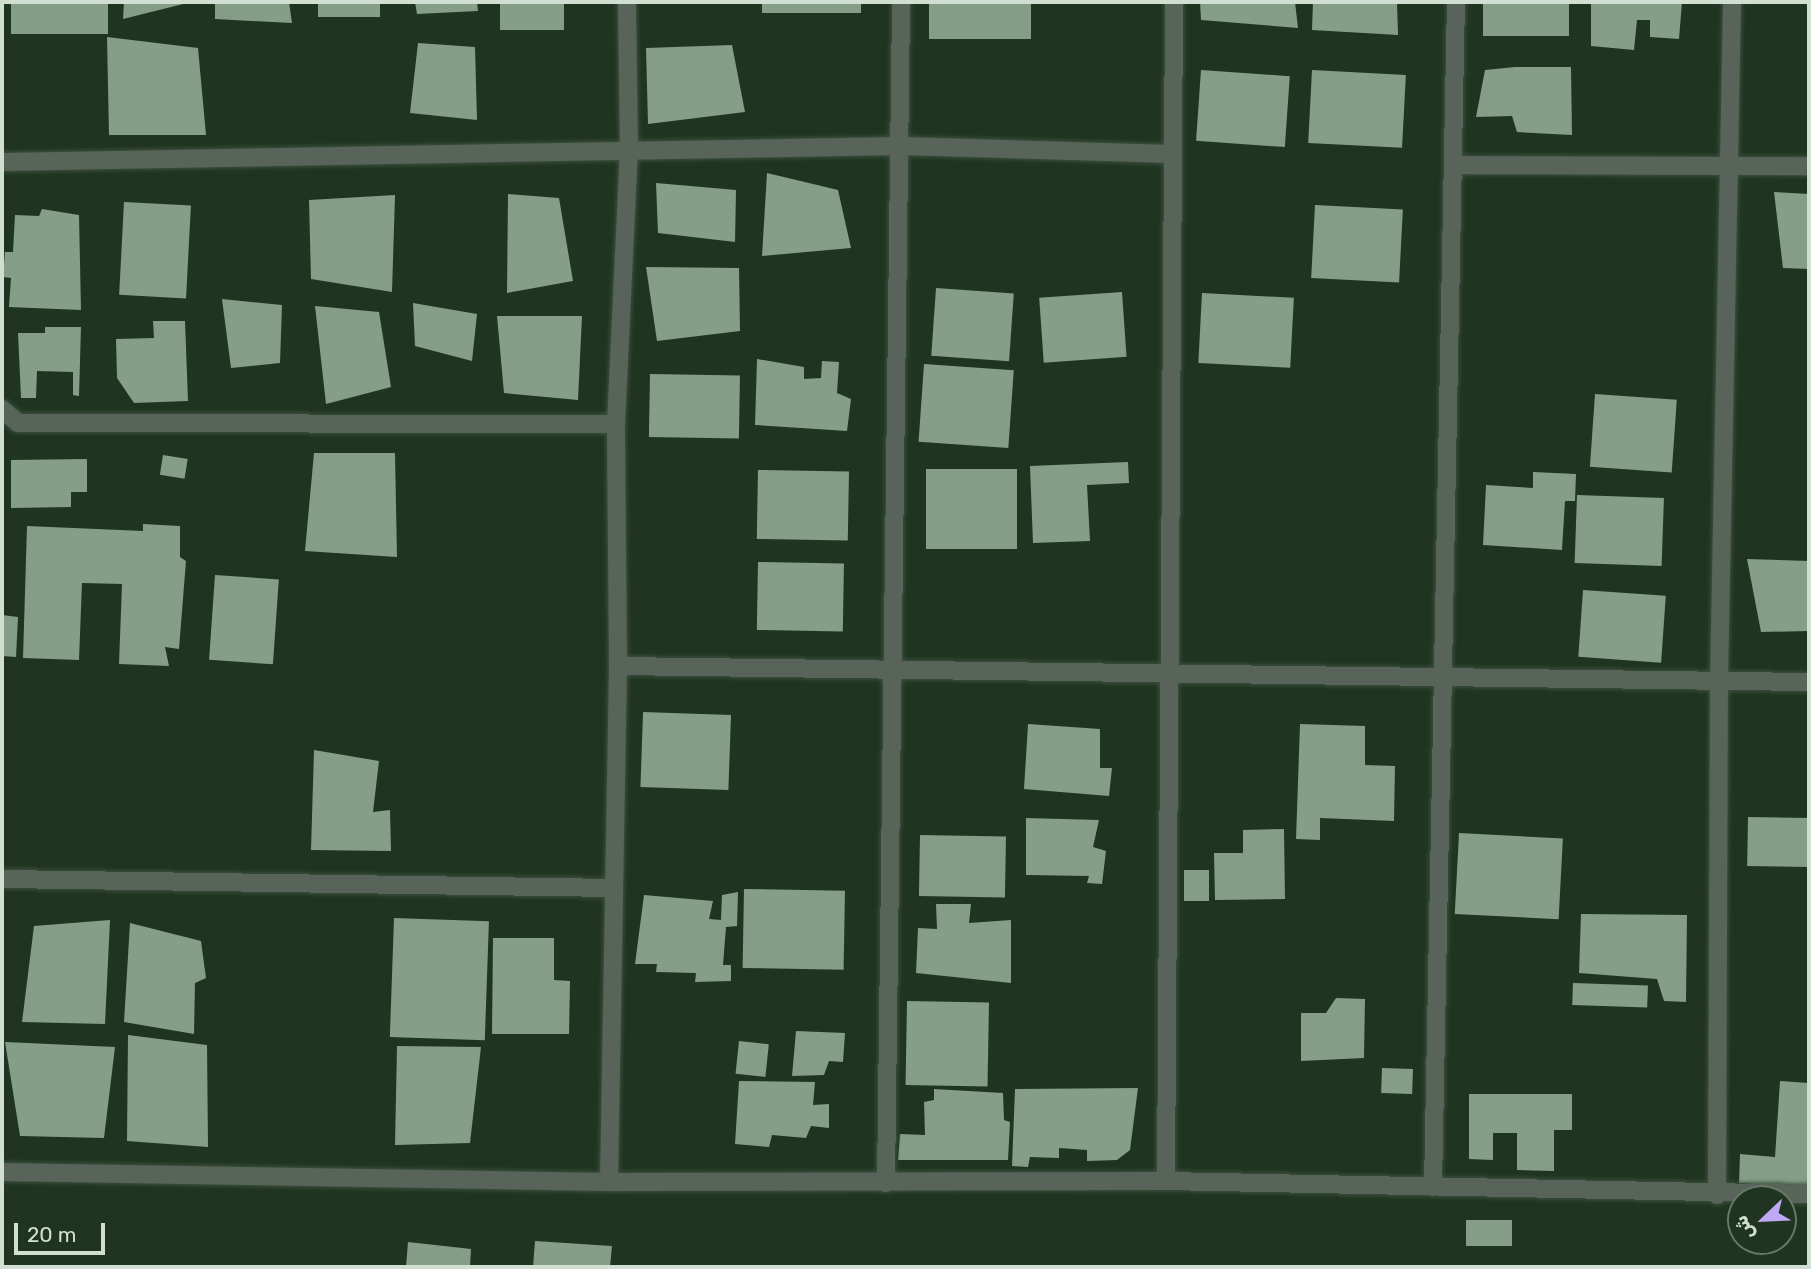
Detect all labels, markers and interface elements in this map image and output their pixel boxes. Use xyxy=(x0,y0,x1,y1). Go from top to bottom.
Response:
north arrow xyxy=(1727,1185,1797,1255)
scale bar xyxy=(18,1210,108,1254)
text: ش xyxy=(1729,1212,1759,1243)
text: 20 m xyxy=(27,1222,76,1247)

